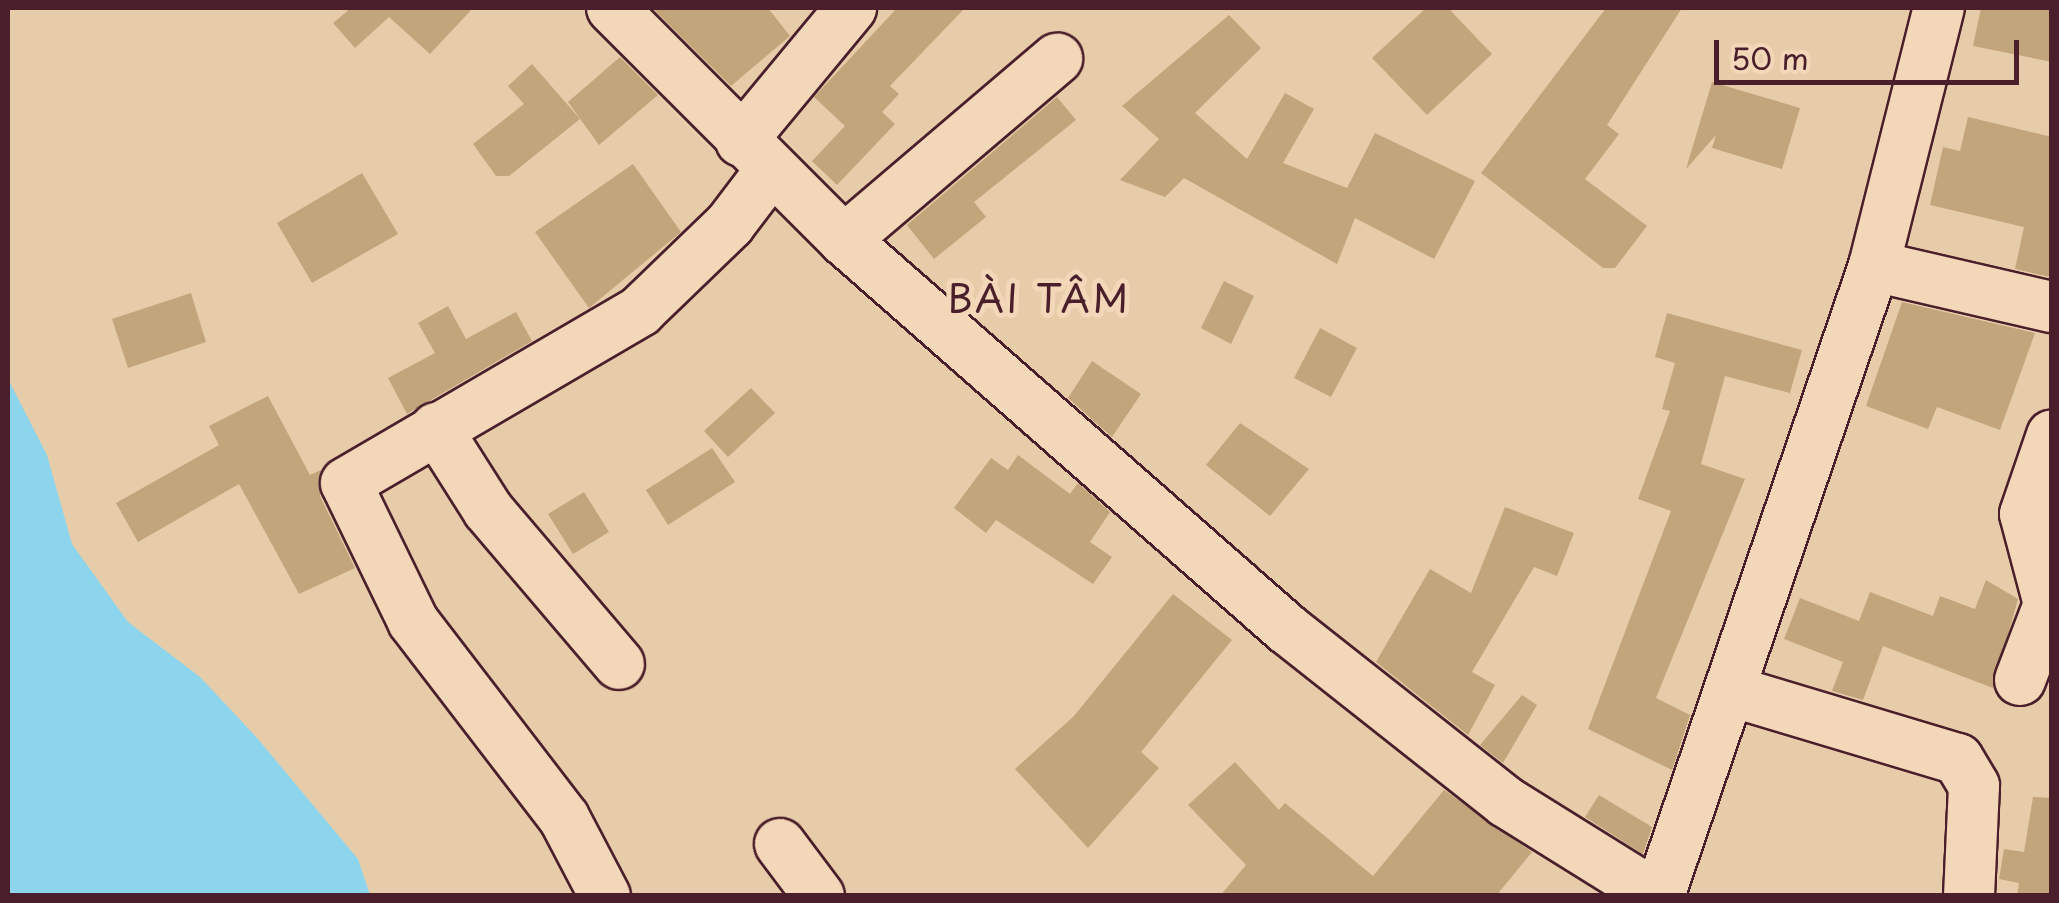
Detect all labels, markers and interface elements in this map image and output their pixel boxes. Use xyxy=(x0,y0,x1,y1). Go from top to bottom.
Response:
scale bar xyxy=(1719,20,2024,82)
text: 50 m xyxy=(1731,35,1809,80)
district label: BÀI TÂM xyxy=(948,275,1130,321)

